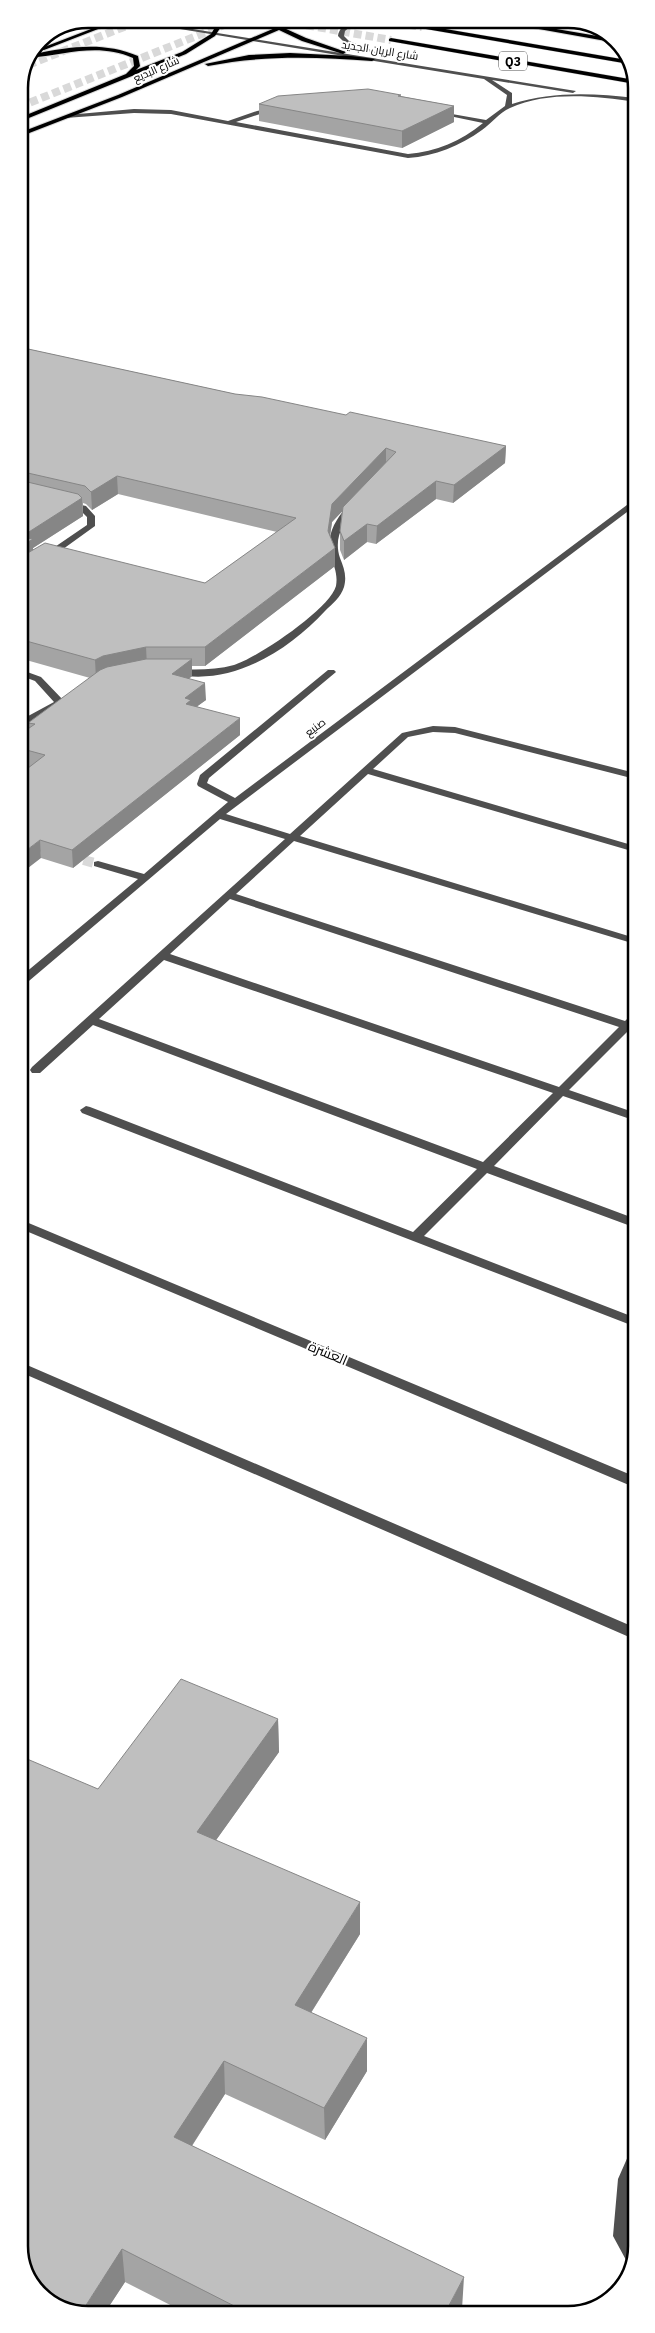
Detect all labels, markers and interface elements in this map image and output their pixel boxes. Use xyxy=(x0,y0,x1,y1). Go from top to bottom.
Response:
street label: شارع الريان الجديد xyxy=(340,37,419,64)
road number: Q3 xyxy=(499,51,527,70)
street label: شارع البديع xyxy=(131,53,182,86)
street label: صنيع xyxy=(302,715,329,740)
street label: العشرة xyxy=(306,1337,350,1369)

